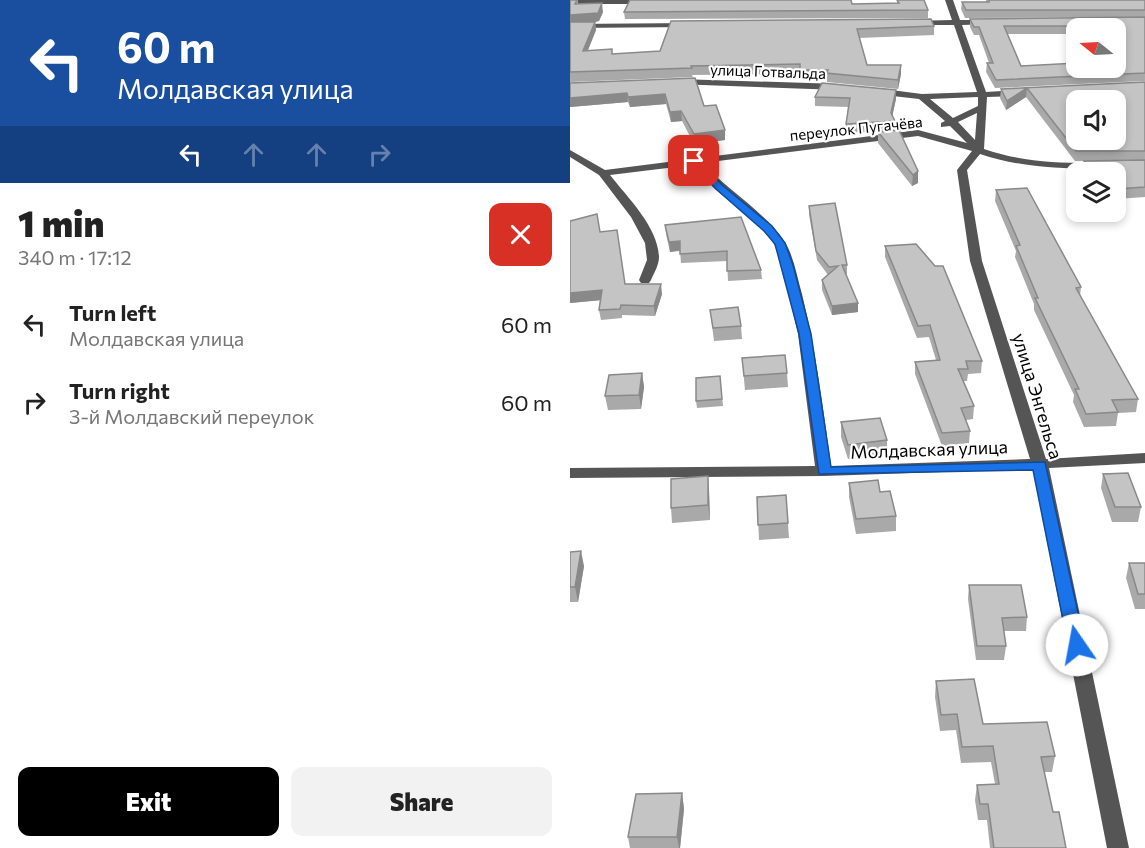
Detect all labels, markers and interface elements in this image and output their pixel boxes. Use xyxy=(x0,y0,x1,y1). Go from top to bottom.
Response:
north arrow xyxy=(1066,18,1126,78)
map controls xyxy=(1066,18,1126,222)
text: 60 m xyxy=(117,20,216,72)
icon: left xyxy=(18,24,96,102)
street label: улица Готвальда xyxy=(710,60,826,82)
text: Молдавская улица xyxy=(117,72,353,105)
button: sound xyxy=(1066,90,1126,150)
street label: переулок Пугачёва xyxy=(789,112,923,144)
pin xyxy=(668,135,719,186)
icon: left xyxy=(174,138,207,171)
icon: ahead xyxy=(237,138,270,171)
icon: ahead xyxy=(300,138,333,171)
icon: right xyxy=(363,138,396,171)
icon: arrive xyxy=(677,144,710,177)
button: layers xyxy=(1066,162,1126,222)
text: 1 min xyxy=(18,200,104,244)
button: close xyxy=(489,203,552,266)
text: 340 m · 17:12 xyxy=(18,245,132,269)
text: Turn left xyxy=(69,299,156,326)
icon: left xyxy=(18,308,51,341)
text: 60 m xyxy=(501,311,552,338)
text: Молдавская улица xyxy=(69,326,244,350)
street label: улица Энгельса xyxy=(1008,330,1068,462)
text: Turn right xyxy=(69,377,170,404)
icon: right xyxy=(18,386,51,419)
text: 60 m xyxy=(501,389,552,416)
text: 3-й Молдавский переулок xyxy=(69,404,315,428)
street label: Молдавская улица xyxy=(850,435,1008,463)
position arrow xyxy=(1045,613,1109,677)
button: Exit xyxy=(18,767,279,836)
button: Share xyxy=(291,767,552,836)

